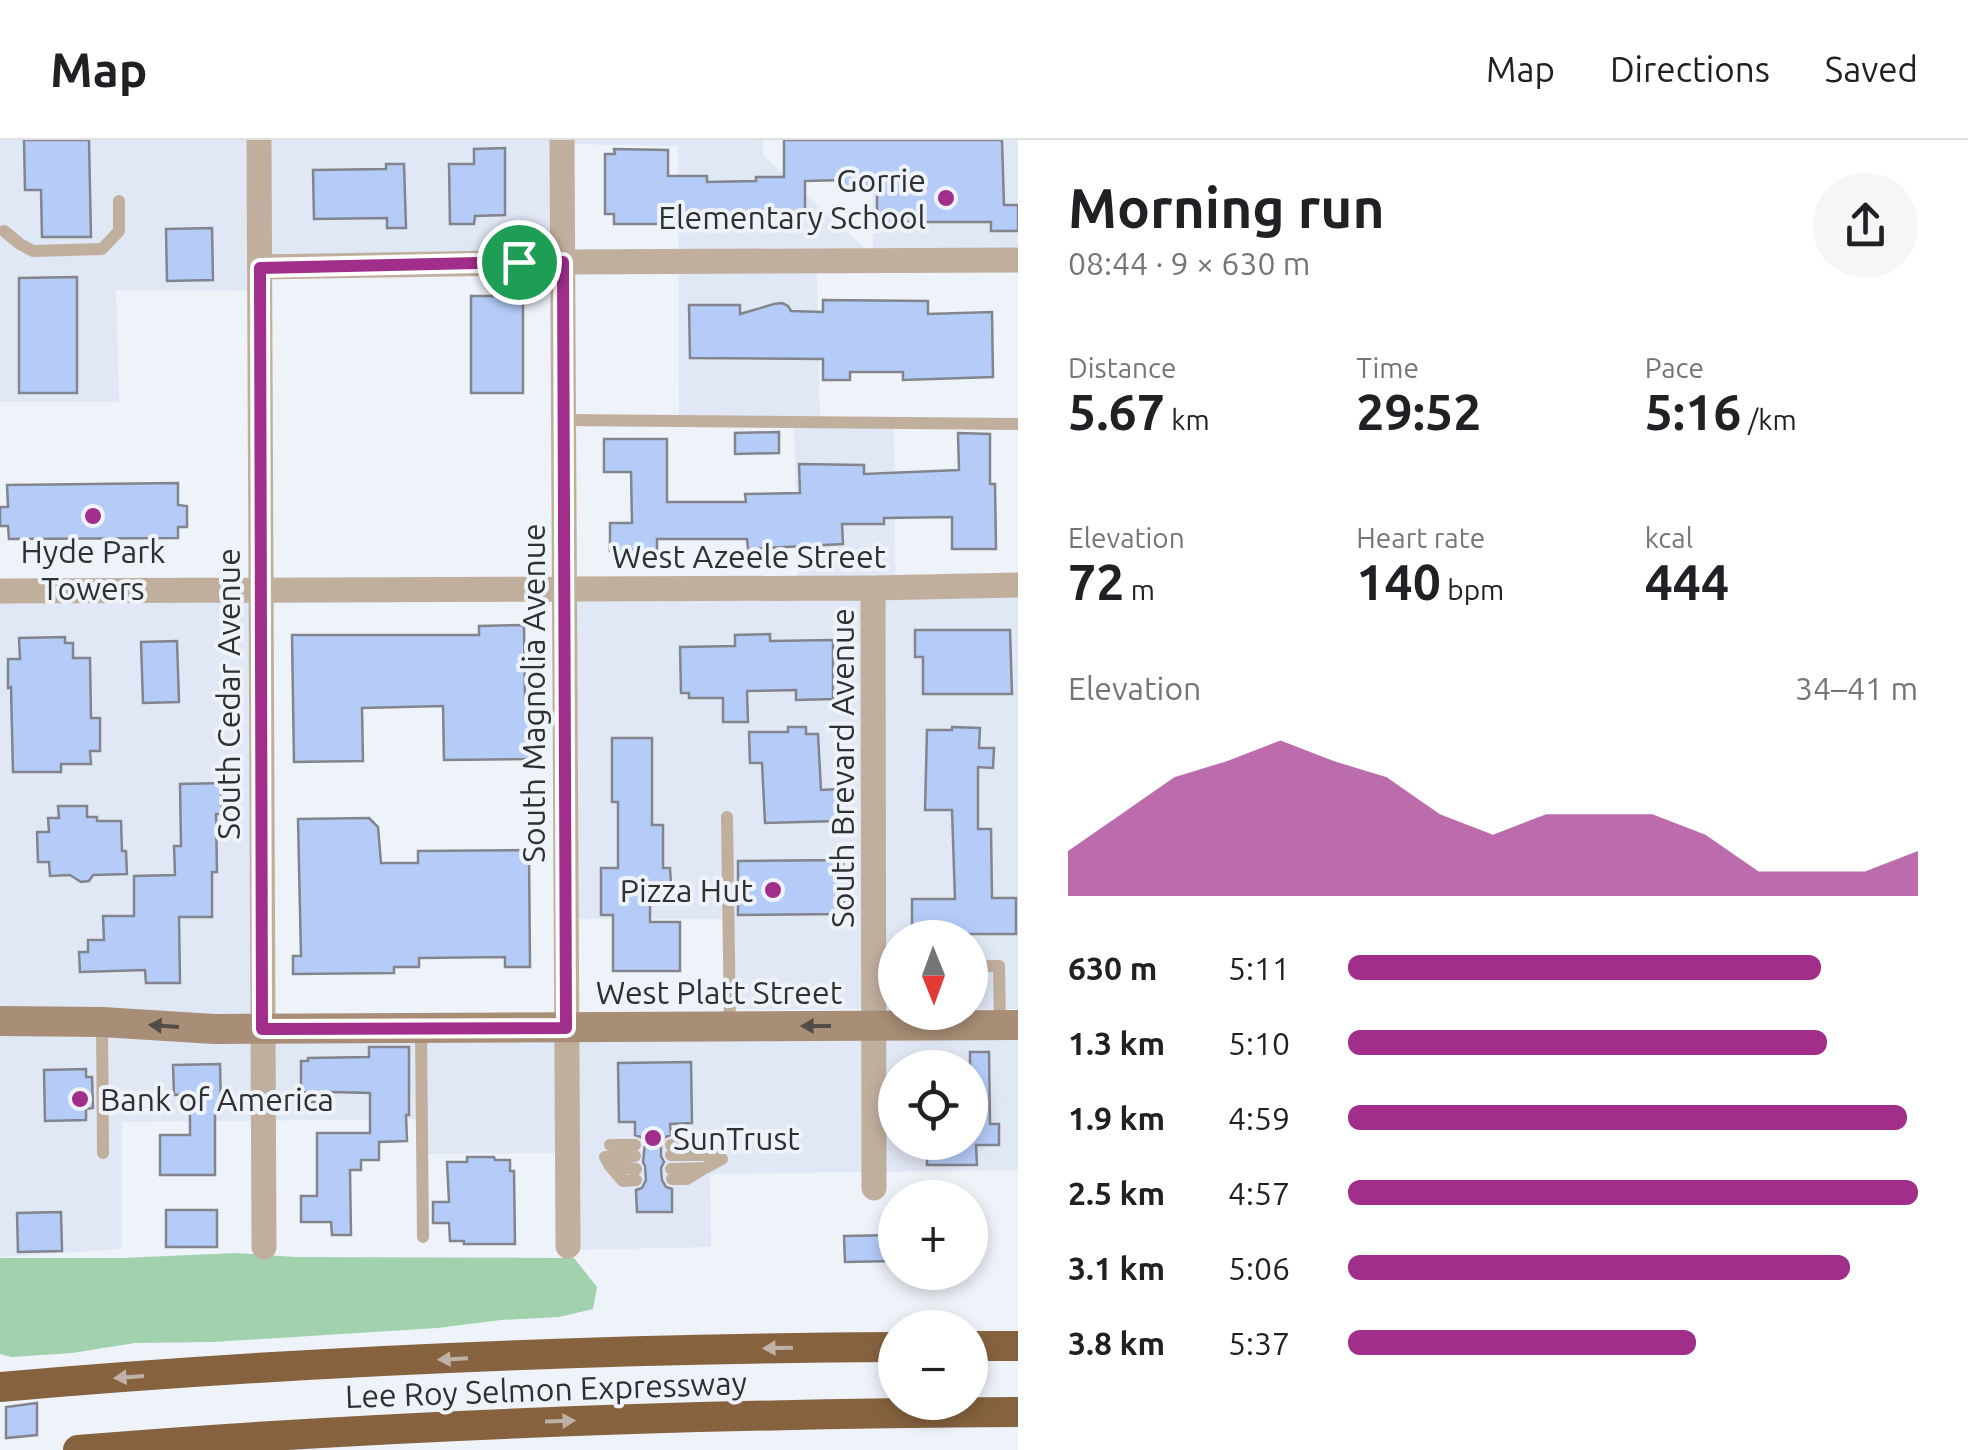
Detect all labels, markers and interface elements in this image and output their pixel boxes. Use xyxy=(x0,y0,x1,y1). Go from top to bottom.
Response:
text: Map xyxy=(50,42,148,96)
text: Map xyxy=(1486,49,1555,89)
text: Directions xyxy=(1610,49,1770,89)
text: Saved xyxy=(1825,49,1918,89)
place label: Gorrie Elementary School xyxy=(658,162,926,235)
button: share xyxy=(1813,173,1918,278)
text: Morning run xyxy=(1068,177,1385,238)
marker: Gorrie Elementary School xyxy=(935,187,957,209)
pin xyxy=(477,220,562,305)
icon: arrive xyxy=(492,235,547,290)
text: 08:44 · 9 × 630 m xyxy=(1068,245,1310,281)
text: Distance xyxy=(1068,352,1176,383)
text: Time xyxy=(1356,352,1419,383)
text: Pace xyxy=(1645,352,1704,383)
text: 5.67 xyxy=(1068,383,1165,439)
text: 29:52 xyxy=(1356,383,1481,439)
text: 5:16 xyxy=(1645,383,1742,439)
text: km xyxy=(1165,404,1210,435)
text: /km xyxy=(1742,404,1797,435)
marker: Hyde Park Towers xyxy=(82,505,104,527)
text: Elevation xyxy=(1068,522,1185,553)
text: Heart rate xyxy=(1356,522,1485,553)
text: kcal xyxy=(1645,522,1693,553)
street label: South Magnolia Avenue xyxy=(515,523,551,863)
place label: Hyde Park Towers xyxy=(21,533,165,606)
street label: West Azeele Street xyxy=(612,538,887,574)
street label: South Cedar Avenue xyxy=(210,548,246,840)
text: 72 xyxy=(1068,553,1124,609)
text: 140 xyxy=(1356,553,1441,609)
text: 444 xyxy=(1645,553,1729,609)
text: m xyxy=(1124,574,1155,605)
text: bpm xyxy=(1441,574,1504,605)
street label: South Brevard Avenue xyxy=(824,608,860,928)
text: Elevation xyxy=(1068,670,1201,706)
text: 34–41 m xyxy=(1795,670,1918,706)
place label: Pizza Hut xyxy=(620,872,753,908)
marker: Pizza Hut xyxy=(762,879,784,901)
north arrow xyxy=(878,920,988,1030)
map controls xyxy=(878,920,988,1420)
text: 630 m xyxy=(1068,950,1157,986)
text: 5:11 xyxy=(1228,950,1290,986)
street label: West Platt Street xyxy=(596,974,843,1010)
one-way arrow xyxy=(148,1018,180,1034)
one-way arrow xyxy=(799,1018,831,1034)
text: 1.3 km xyxy=(1068,1025,1165,1061)
text: 5:10 xyxy=(1228,1025,1290,1061)
button: locate xyxy=(878,1050,988,1160)
place label: Bank of America xyxy=(100,1081,334,1117)
marker: Bank of America xyxy=(69,1088,91,1110)
text: 1.9 km xyxy=(1068,1100,1165,1136)
text: 4:59 xyxy=(1228,1100,1290,1136)
place label: SunTrust xyxy=(673,1120,800,1156)
marker: SunTrust xyxy=(642,1127,664,1149)
text: 2.5 km xyxy=(1068,1175,1165,1211)
text: 4:57 xyxy=(1228,1175,1290,1211)
button: + xyxy=(878,1180,988,1290)
text: 3.1 km xyxy=(1068,1250,1165,1286)
text: 5:06 xyxy=(1228,1250,1290,1286)
button: − xyxy=(878,1310,988,1420)
text: 3.8 km xyxy=(1068,1325,1165,1361)
text: 5:37 xyxy=(1228,1325,1290,1361)
one-way arrow xyxy=(762,1340,794,1356)
one-way arrow xyxy=(437,1351,469,1367)
street label: Lee Roy Selmon Expressway xyxy=(344,1364,748,1414)
one-way arrow xyxy=(112,1370,144,1386)
one-way arrow xyxy=(544,1413,576,1429)

